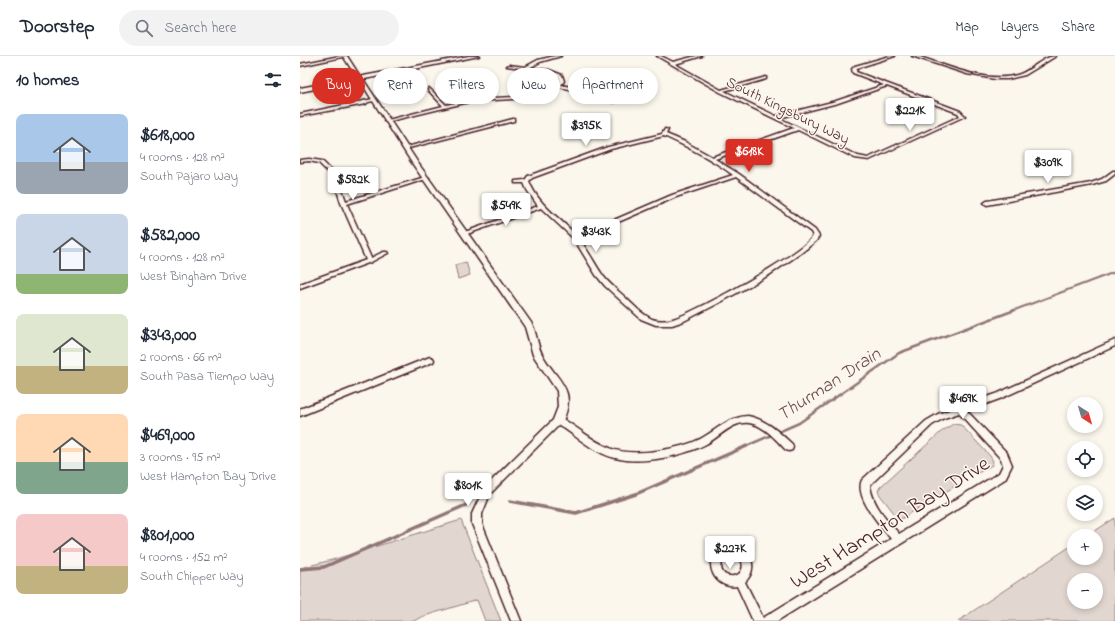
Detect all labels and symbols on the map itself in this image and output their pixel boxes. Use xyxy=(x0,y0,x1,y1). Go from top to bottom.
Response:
street label: South Kingsbury Way xyxy=(722,71,853,151)
pin: $221K xyxy=(882,98,938,132)
pin: $395K xyxy=(558,113,614,147)
pin: $618K xyxy=(721,139,777,173)
pin: $309K xyxy=(1020,150,1076,184)
pin: $582K xyxy=(325,167,381,201)
pin: $549K xyxy=(478,193,534,227)
pin: $343K xyxy=(568,219,624,253)
water label: Thurman Drain xyxy=(772,341,887,429)
pin: $469K xyxy=(935,386,991,420)
north arrow xyxy=(1067,397,1103,433)
street label: West Hampton Bay Drive xyxy=(784,449,997,599)
pin: $801K xyxy=(440,473,496,507)
pin: $227K xyxy=(702,536,758,570)

